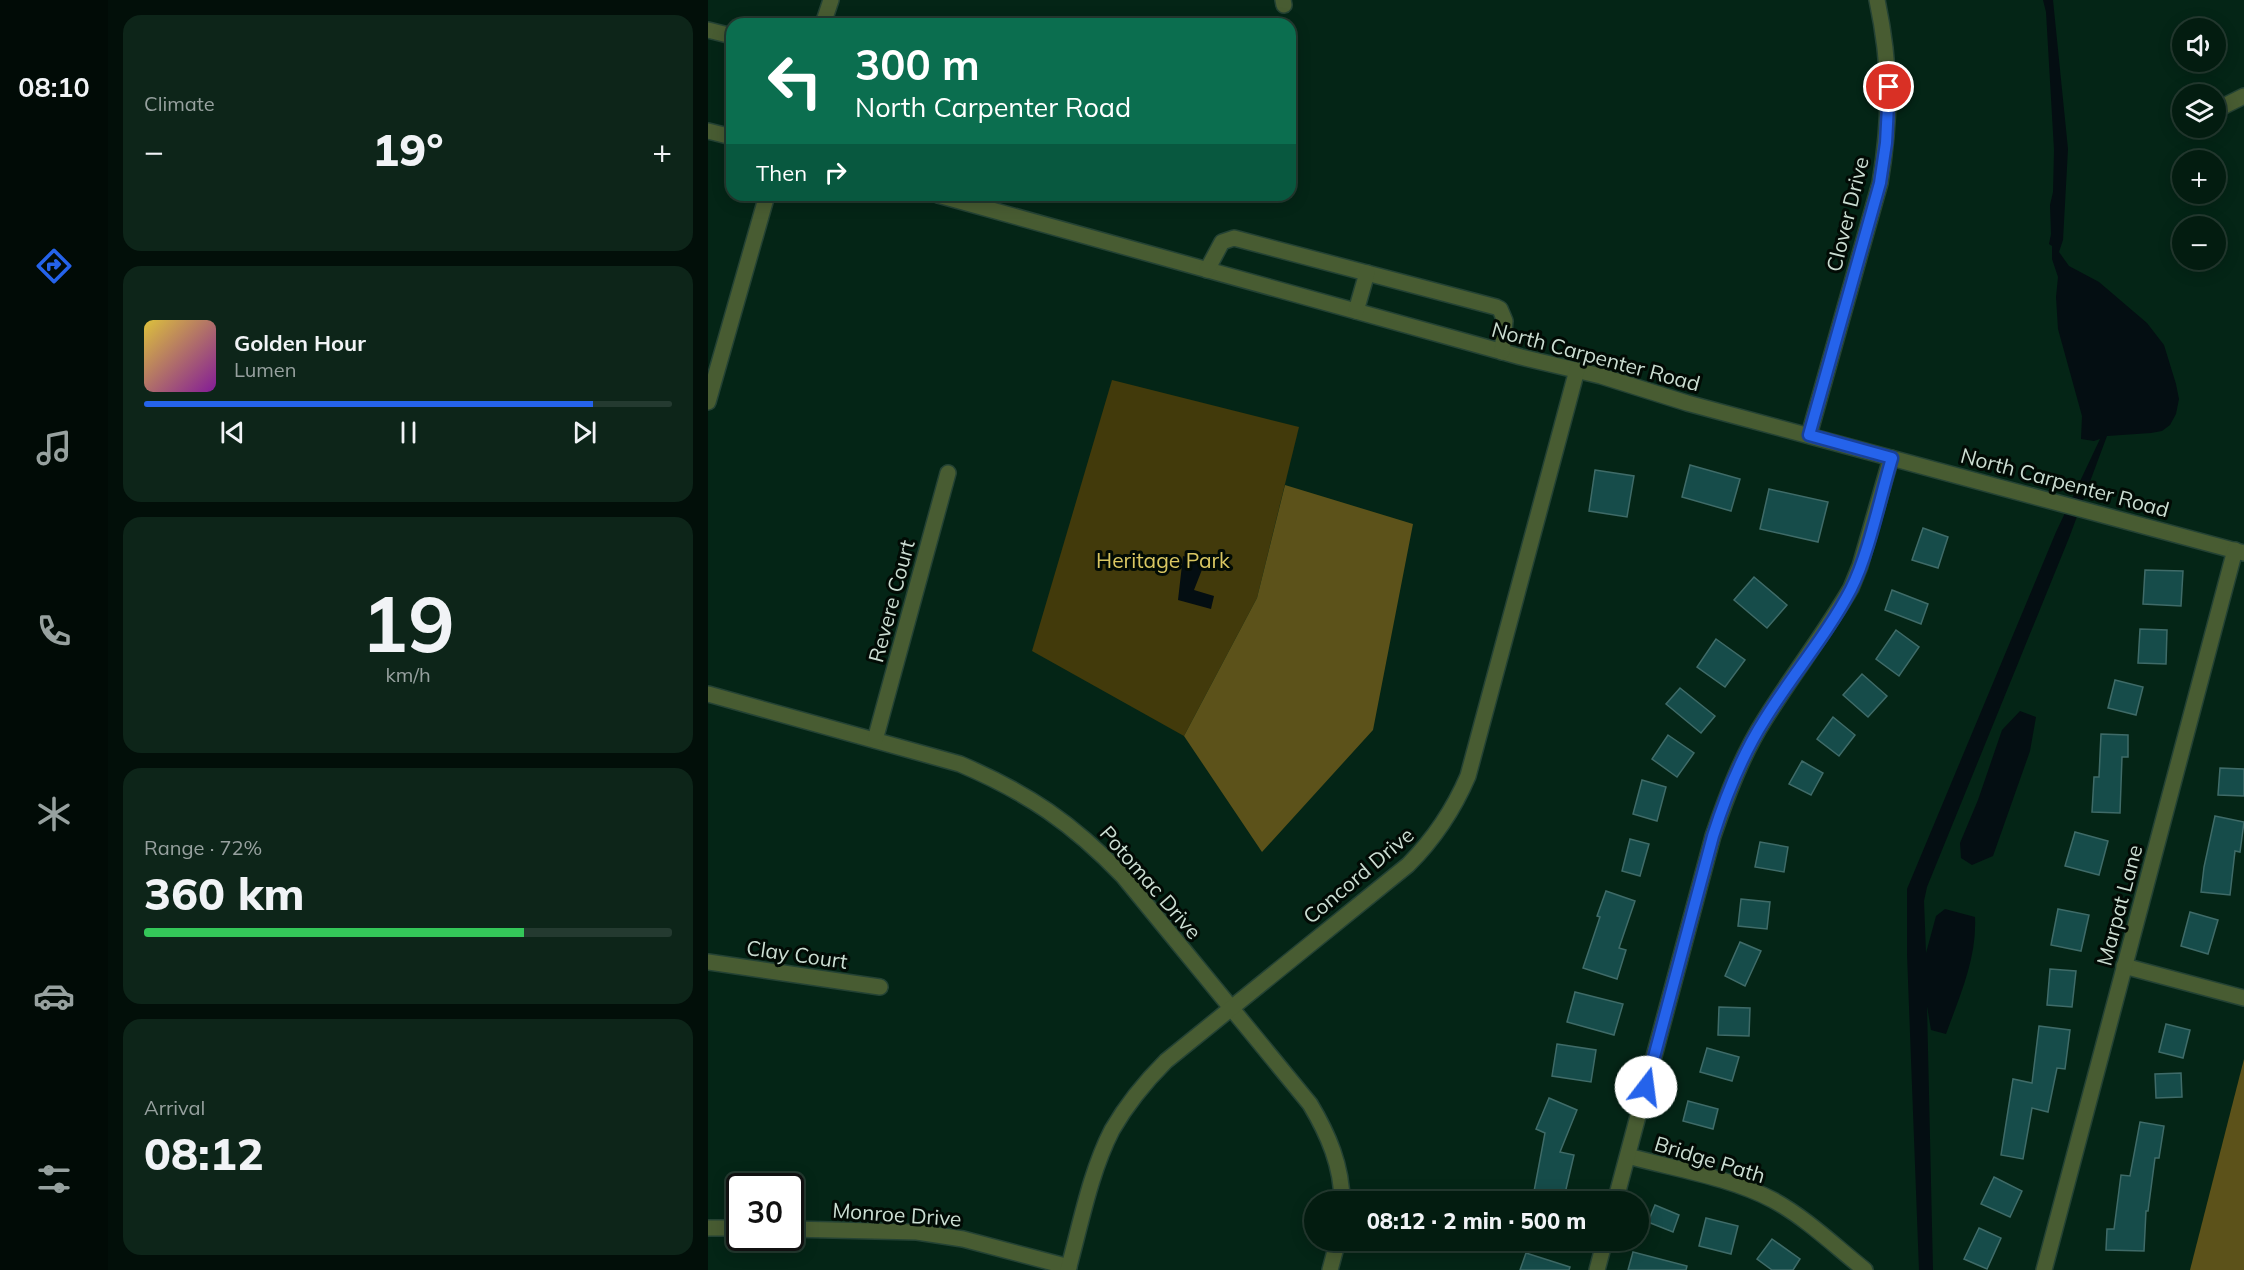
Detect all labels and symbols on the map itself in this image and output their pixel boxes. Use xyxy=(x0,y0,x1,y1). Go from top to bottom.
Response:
pin xyxy=(1863,61,1914,112)
street label: Clover Drive xyxy=(1820,154,1874,274)
street label: North Carpenter Road xyxy=(1489,316,1703,396)
street label: North Carpenter Road xyxy=(1958,442,2172,522)
street label: Revere Court xyxy=(862,537,920,665)
park label: Heritage Park xyxy=(1096,547,1230,573)
street label: Potomac Drive xyxy=(1095,820,1207,944)
street label: Concord Drive xyxy=(1297,821,1419,929)
street label: Marpat Lane xyxy=(2090,842,2148,968)
street label: Clay Court xyxy=(745,934,849,974)
position arrow xyxy=(1614,1055,1678,1119)
street label: Bridge Path xyxy=(1651,1130,1769,1188)
speed limit sign: 30 xyxy=(726,1173,804,1251)
street label: Monroe Drive xyxy=(832,1197,962,1231)

